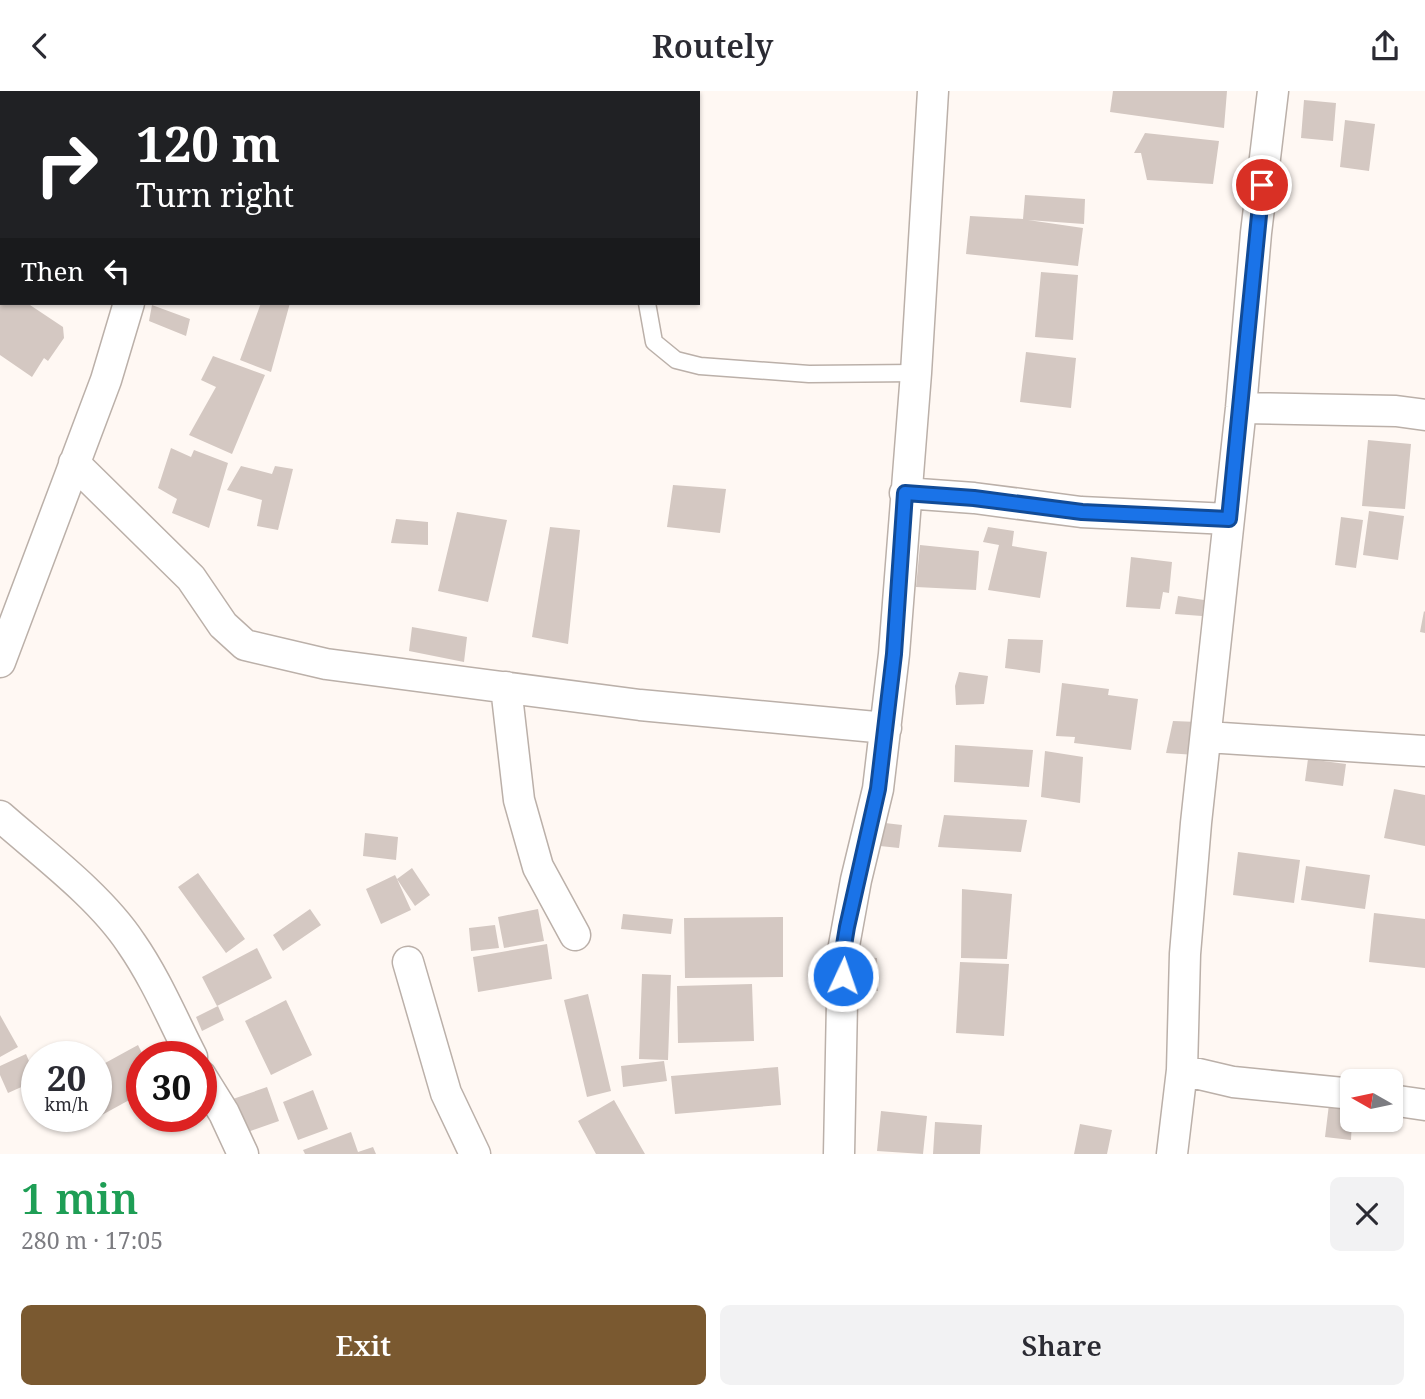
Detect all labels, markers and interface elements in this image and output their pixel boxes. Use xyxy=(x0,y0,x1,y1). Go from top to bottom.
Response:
text: Routely xyxy=(652,24,773,67)
icon: back xyxy=(21,27,59,65)
icon: share xyxy=(1366,27,1404,65)
text: 120 m xyxy=(136,110,280,176)
icon: right xyxy=(21,119,112,210)
pin xyxy=(1232,155,1292,215)
icon: arrive xyxy=(1243,166,1281,204)
text: Turn right xyxy=(136,173,294,216)
icon: left xyxy=(98,252,136,290)
text: Then xyxy=(21,253,84,289)
position arrow xyxy=(806,939,880,1013)
speed limit sign: 30 xyxy=(126,1041,217,1132)
text: 20 xyxy=(47,1054,86,1101)
north arrow xyxy=(1340,1069,1404,1132)
map controls xyxy=(1340,1069,1403,1132)
text: km/h xyxy=(44,1092,89,1116)
text: 1 min xyxy=(21,1169,138,1226)
button: close xyxy=(1330,1177,1404,1251)
text: 280 m · 17:05 xyxy=(21,1224,163,1256)
button: Exit xyxy=(21,1305,706,1385)
button: Share xyxy=(720,1305,1404,1385)

